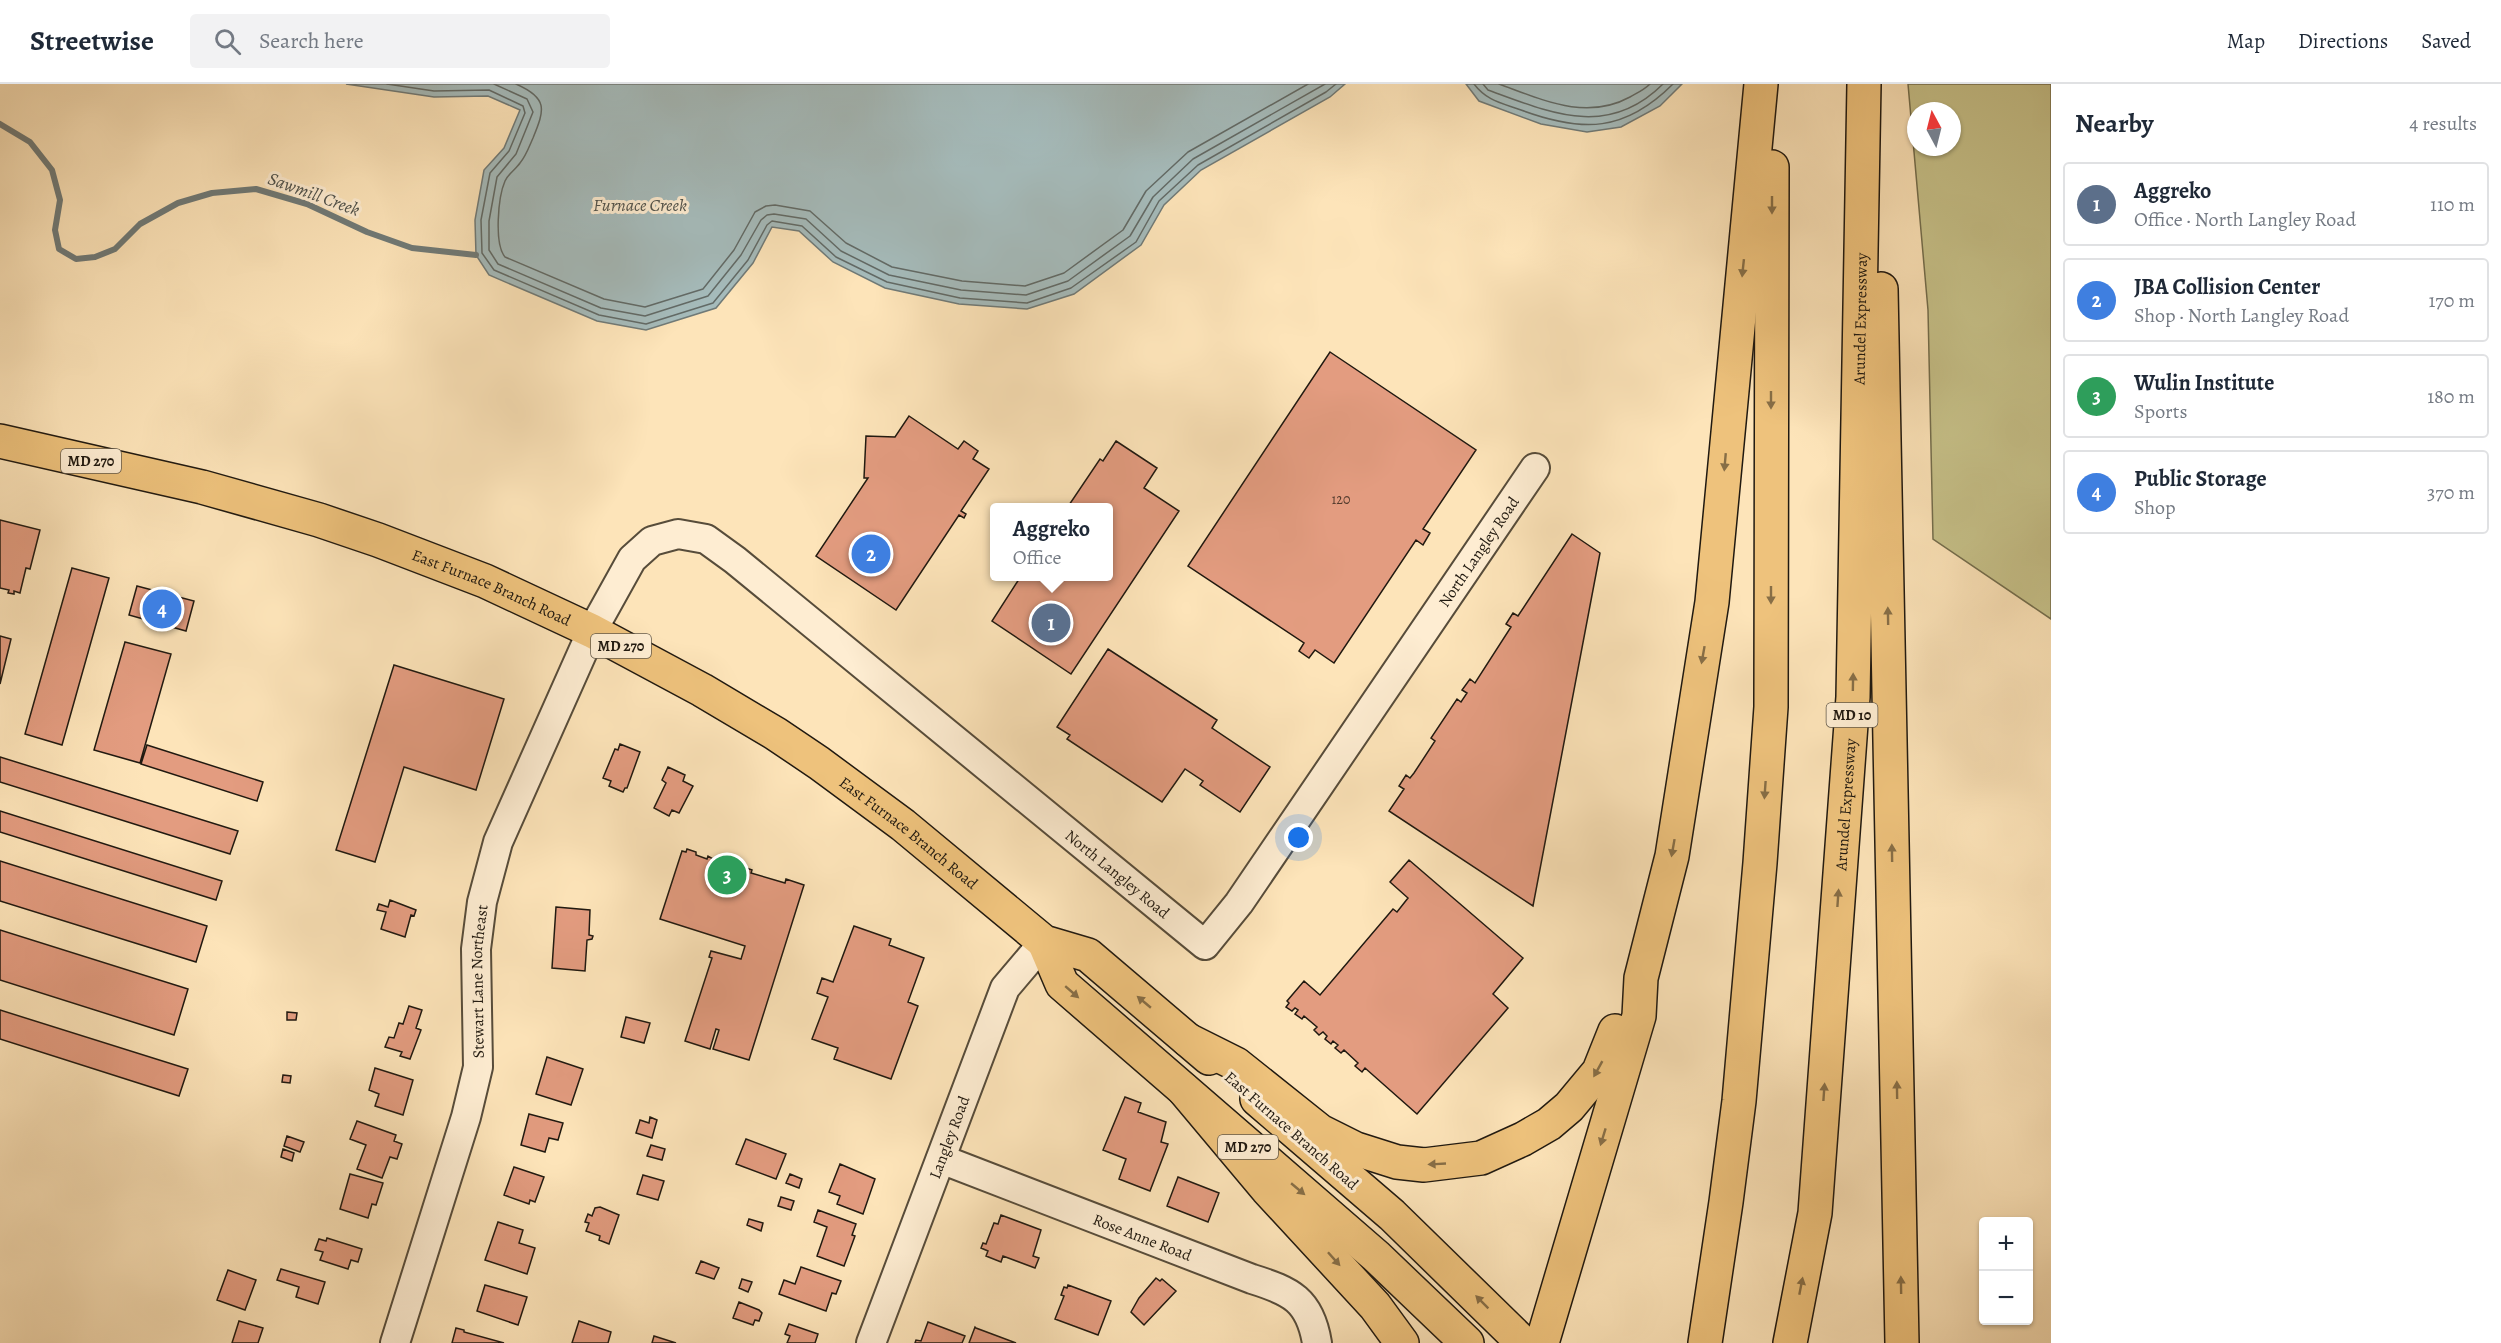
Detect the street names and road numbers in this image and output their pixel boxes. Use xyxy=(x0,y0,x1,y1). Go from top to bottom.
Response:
street label: Arundel Expressway xyxy=(1849,252,1873,386)
road number: MD 270 xyxy=(61,449,121,473)
street label: North Langley Road xyxy=(1434,492,1525,612)
street label: East Furnace Branch Road xyxy=(409,544,575,632)
road number: MD 270 xyxy=(591,634,651,658)
road number: MD 10 xyxy=(1826,703,1878,727)
street label: Arundel Expressway xyxy=(1830,737,1862,872)
street label: East Furnace Branch Road xyxy=(834,772,983,895)
street label: North Langley Road xyxy=(1060,825,1174,924)
street label: Stewart Lane Northeast xyxy=(466,903,494,1059)
street label: East Furnace Branch Road xyxy=(1220,1066,1363,1195)
street label: Langley Road xyxy=(924,1093,975,1182)
road number: MD 270 xyxy=(1218,1135,1278,1159)
street label: Rose Anne Road xyxy=(1090,1209,1195,1267)

